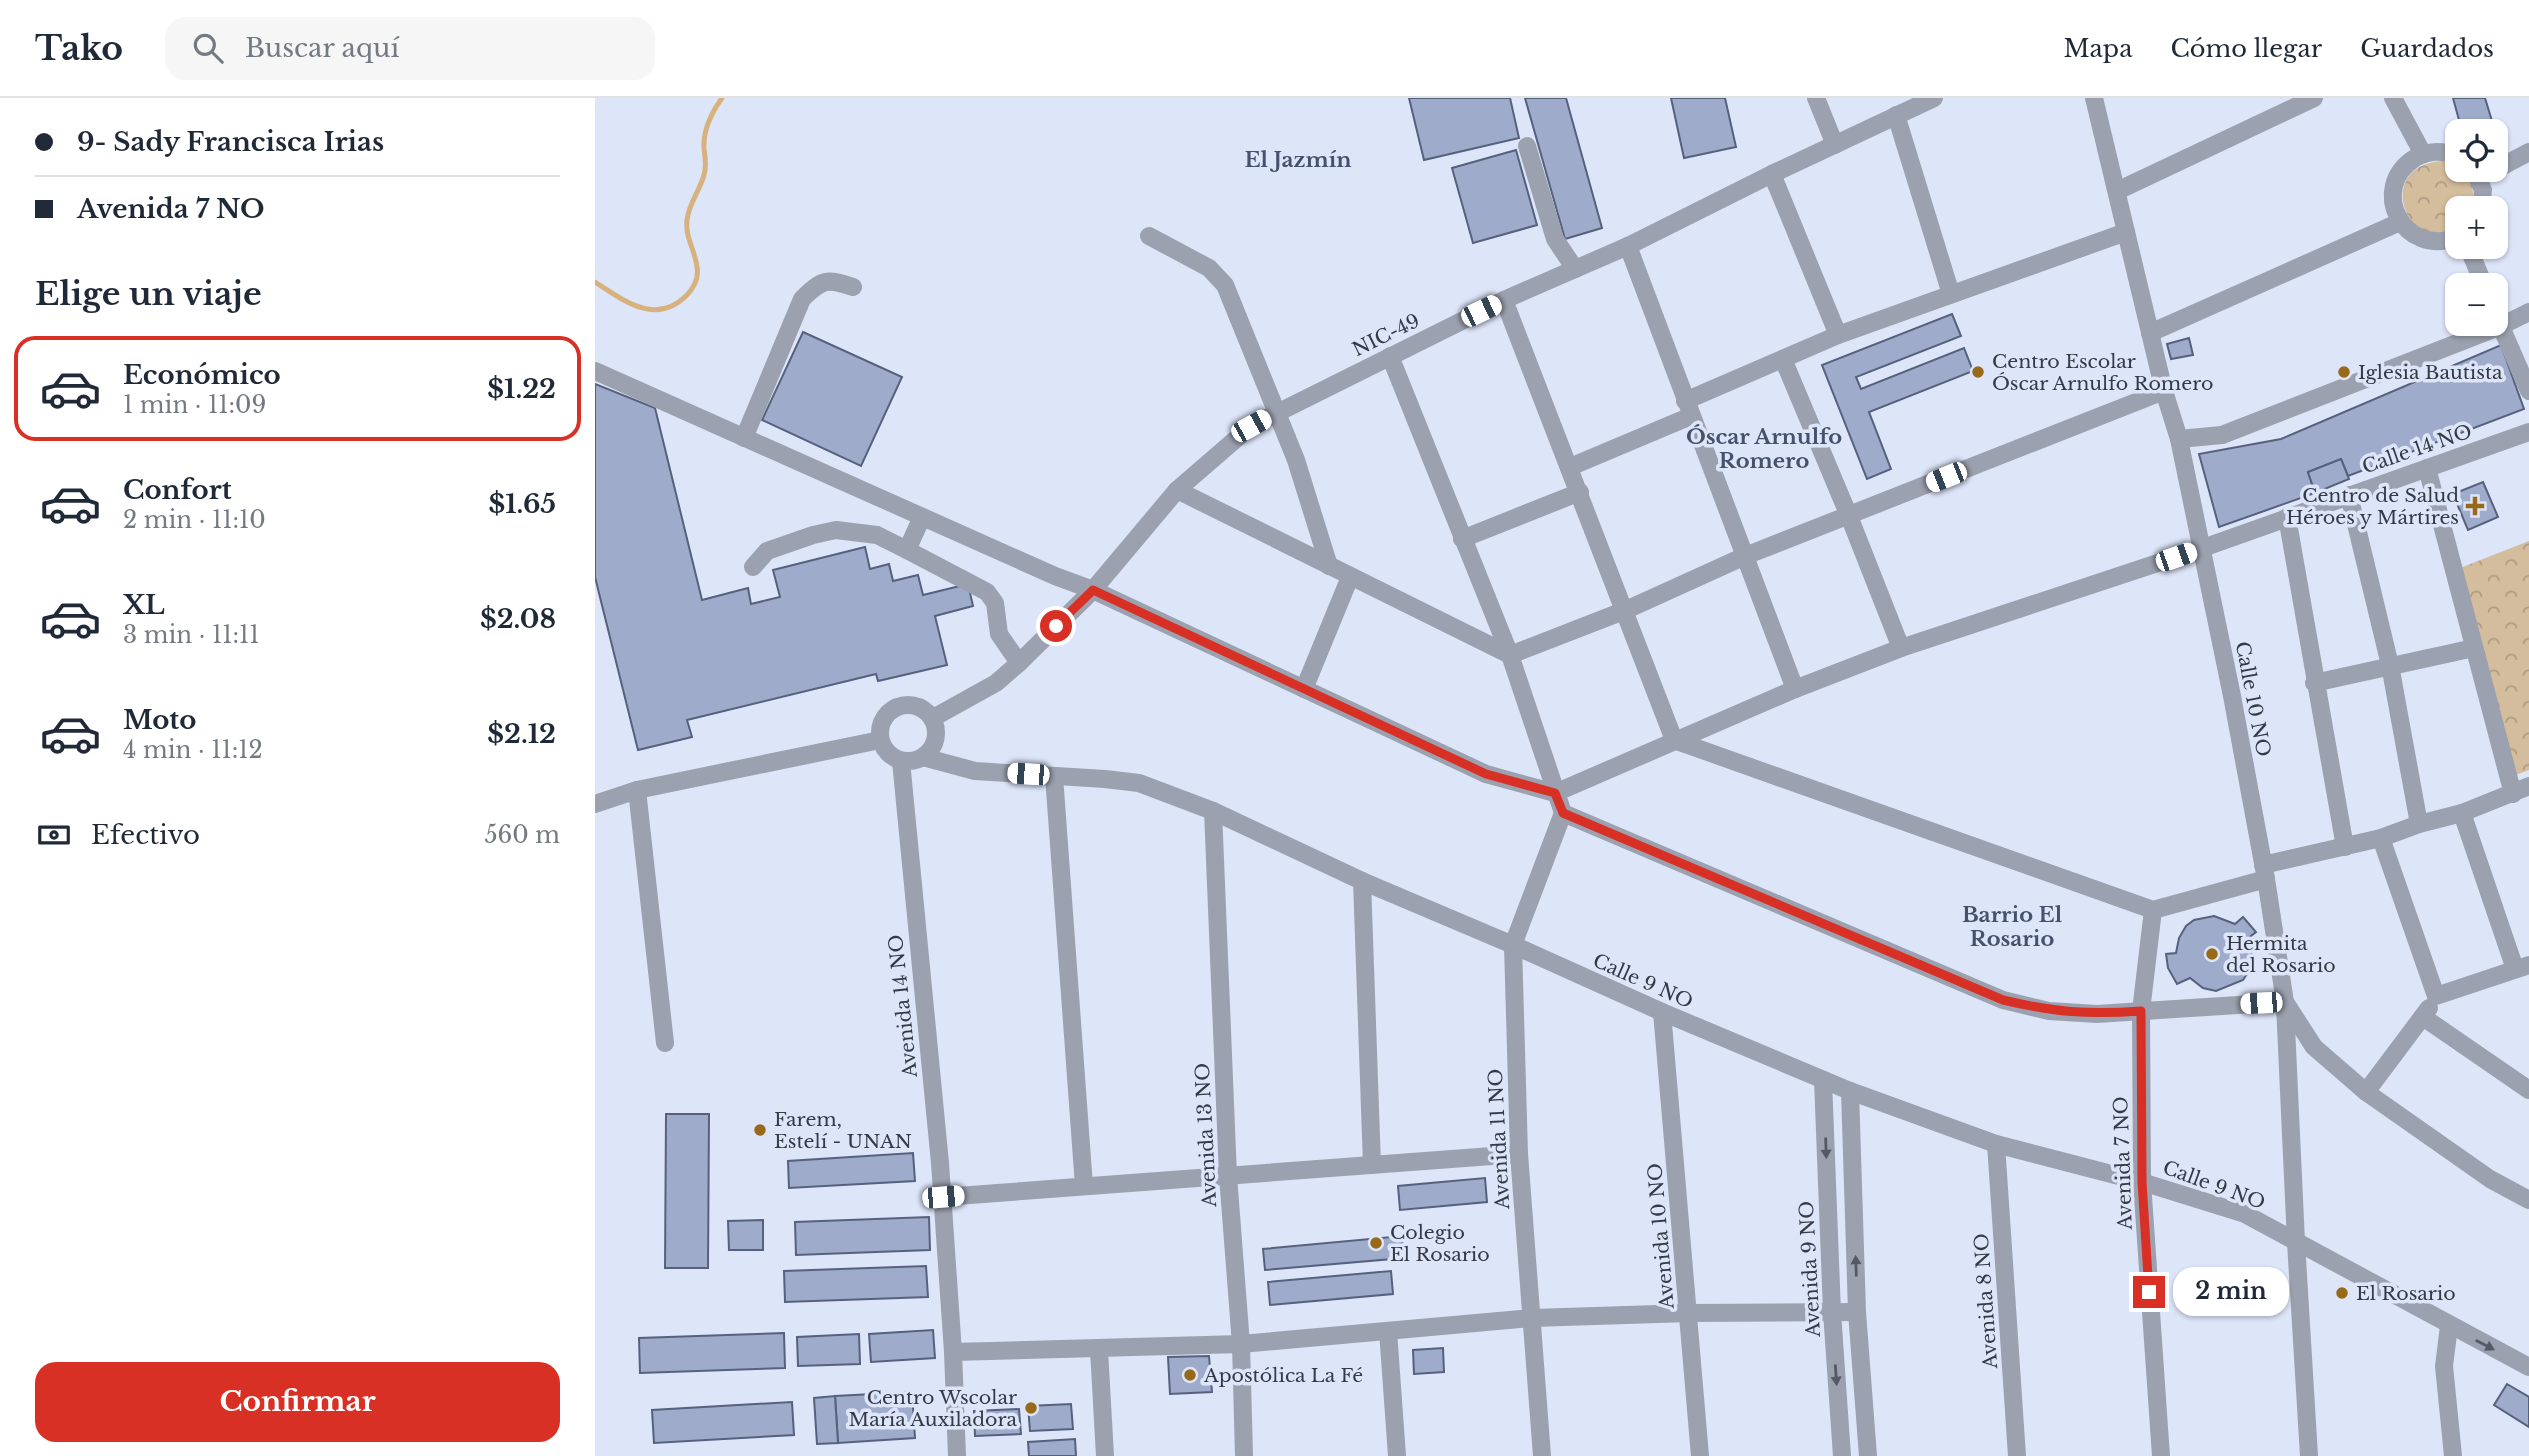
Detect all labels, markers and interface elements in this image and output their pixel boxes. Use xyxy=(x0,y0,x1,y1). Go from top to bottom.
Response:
search box xyxy=(165,17,655,80)
text: Tako xyxy=(35,28,123,69)
icon: search xyxy=(189,29,227,67)
text: Buscar aquí xyxy=(245,32,399,64)
text: Mapa xyxy=(2063,34,2132,63)
text: Cómo llegar xyxy=(2170,34,2322,63)
text: Guardados xyxy=(2360,34,2494,63)
map controls xyxy=(2445,119,2508,336)
button: locate xyxy=(2445,119,2508,182)
text: 9- Sady Francisca Irias xyxy=(77,126,384,158)
district label: El Jazmín xyxy=(1244,147,1352,173)
text: Avenida 7 NO xyxy=(77,193,265,225)
button: + xyxy=(2445,196,2508,259)
button: − xyxy=(2445,273,2508,336)
text: Elige un viaje xyxy=(35,274,262,314)
car xyxy=(1458,292,1505,330)
street label: NIC-49 xyxy=(1349,309,1423,361)
place label: Centro Escolar Óscar Arnulfo Romero xyxy=(1992,350,2213,395)
icon: car xyxy=(39,357,102,420)
text: Económico xyxy=(123,359,281,391)
place label: Iglesia Bautista xyxy=(2358,361,2503,384)
marker: Centro Escolar Óscar Arnulfo Romero xyxy=(1970,364,1986,380)
marker: Iglesia Bautista xyxy=(2336,364,2352,380)
text: $1.22 xyxy=(487,373,556,405)
text: 1 min · 11:09 xyxy=(123,391,266,419)
car xyxy=(1228,407,1275,445)
street label: Calle 14 NO xyxy=(2359,420,2475,478)
district label: Óscar Arnulfo Romero xyxy=(1686,424,1842,474)
car xyxy=(1923,459,1970,495)
icon: car xyxy=(39,472,102,535)
text: Confort xyxy=(123,474,232,506)
place label: Centro de Salud Héroes y Mártires xyxy=(2286,484,2459,529)
text: $1.65 xyxy=(489,488,556,520)
marker: Centro de Salud Héroes y Mártires xyxy=(2465,496,2485,516)
text: 2 min · 11:10 xyxy=(123,506,266,534)
car xyxy=(2153,540,2200,574)
icon: car xyxy=(39,587,102,650)
text: XL xyxy=(123,589,165,621)
text: $2.08 xyxy=(480,603,556,635)
route start xyxy=(1040,610,1072,642)
text: 3 min · 11:11 xyxy=(123,621,259,649)
street label: Calle 10 NO xyxy=(2231,639,2275,759)
icon: car xyxy=(39,702,102,765)
text: Moto xyxy=(123,704,196,736)
text: $2.12 xyxy=(487,718,556,750)
text: 4 min · 11:12 xyxy=(123,736,263,764)
car xyxy=(1007,762,1050,786)
icon: cash xyxy=(35,816,73,854)
text: Efectivo xyxy=(91,819,200,851)
text: 560 m xyxy=(484,821,560,849)
district label: Barrio El Rosario xyxy=(1962,902,2063,952)
place label: Hermita del Rosario xyxy=(2226,932,2336,977)
street label: Avenida 14 NO xyxy=(884,933,922,1080)
marker: Hermita del Rosario xyxy=(2204,946,2220,962)
street label: Calle 9 NO xyxy=(1589,949,1697,1013)
car xyxy=(2240,991,2283,1015)
street label: Avenida 13 NO xyxy=(1191,1062,1221,1209)
street label: Avenida 11 NO xyxy=(1484,1068,1514,1211)
street label: Avenida 7 NO xyxy=(2109,1096,2137,1231)
place label: Farem, Estelí - UNAN xyxy=(774,1108,912,1153)
marker: Farem, Estelí - UNAN xyxy=(752,1122,768,1138)
one-way arrow xyxy=(1820,1137,1831,1159)
street label: Calle 9 NO xyxy=(2160,1156,2268,1214)
street label: Avenida 10 NO xyxy=(1643,1162,1679,1311)
car xyxy=(922,1185,965,1209)
street label: Avenida 9 NO xyxy=(1795,1200,1825,1339)
place label: Colegio El Rosario xyxy=(1390,1221,1490,1266)
street label: Avenida 8 NO xyxy=(1970,1233,2002,1370)
marker: Colegio El Rosario xyxy=(1368,1235,1384,1251)
one-way arrow xyxy=(1850,1254,1861,1276)
callout: 2 min xyxy=(2173,1268,2289,1316)
route end xyxy=(2133,1276,2165,1308)
text: 2 min xyxy=(2195,1277,2267,1305)
place label: El Rosario xyxy=(2356,1282,2456,1305)
marker: El Rosario xyxy=(2334,1285,2350,1301)
one-way arrow xyxy=(2475,1339,2495,1350)
button: Confirmar xyxy=(35,1362,560,1442)
place label: Apostólica La Fé xyxy=(1203,1364,1363,1387)
one-way arrow xyxy=(1831,1365,1842,1387)
marker: Apostólica La Fé xyxy=(1182,1367,1198,1383)
place label: Centro Wscolar María Auxiladora xyxy=(848,1386,1017,1431)
marker: Centro Wscolar María Auxiladora xyxy=(1023,1400,1039,1416)

